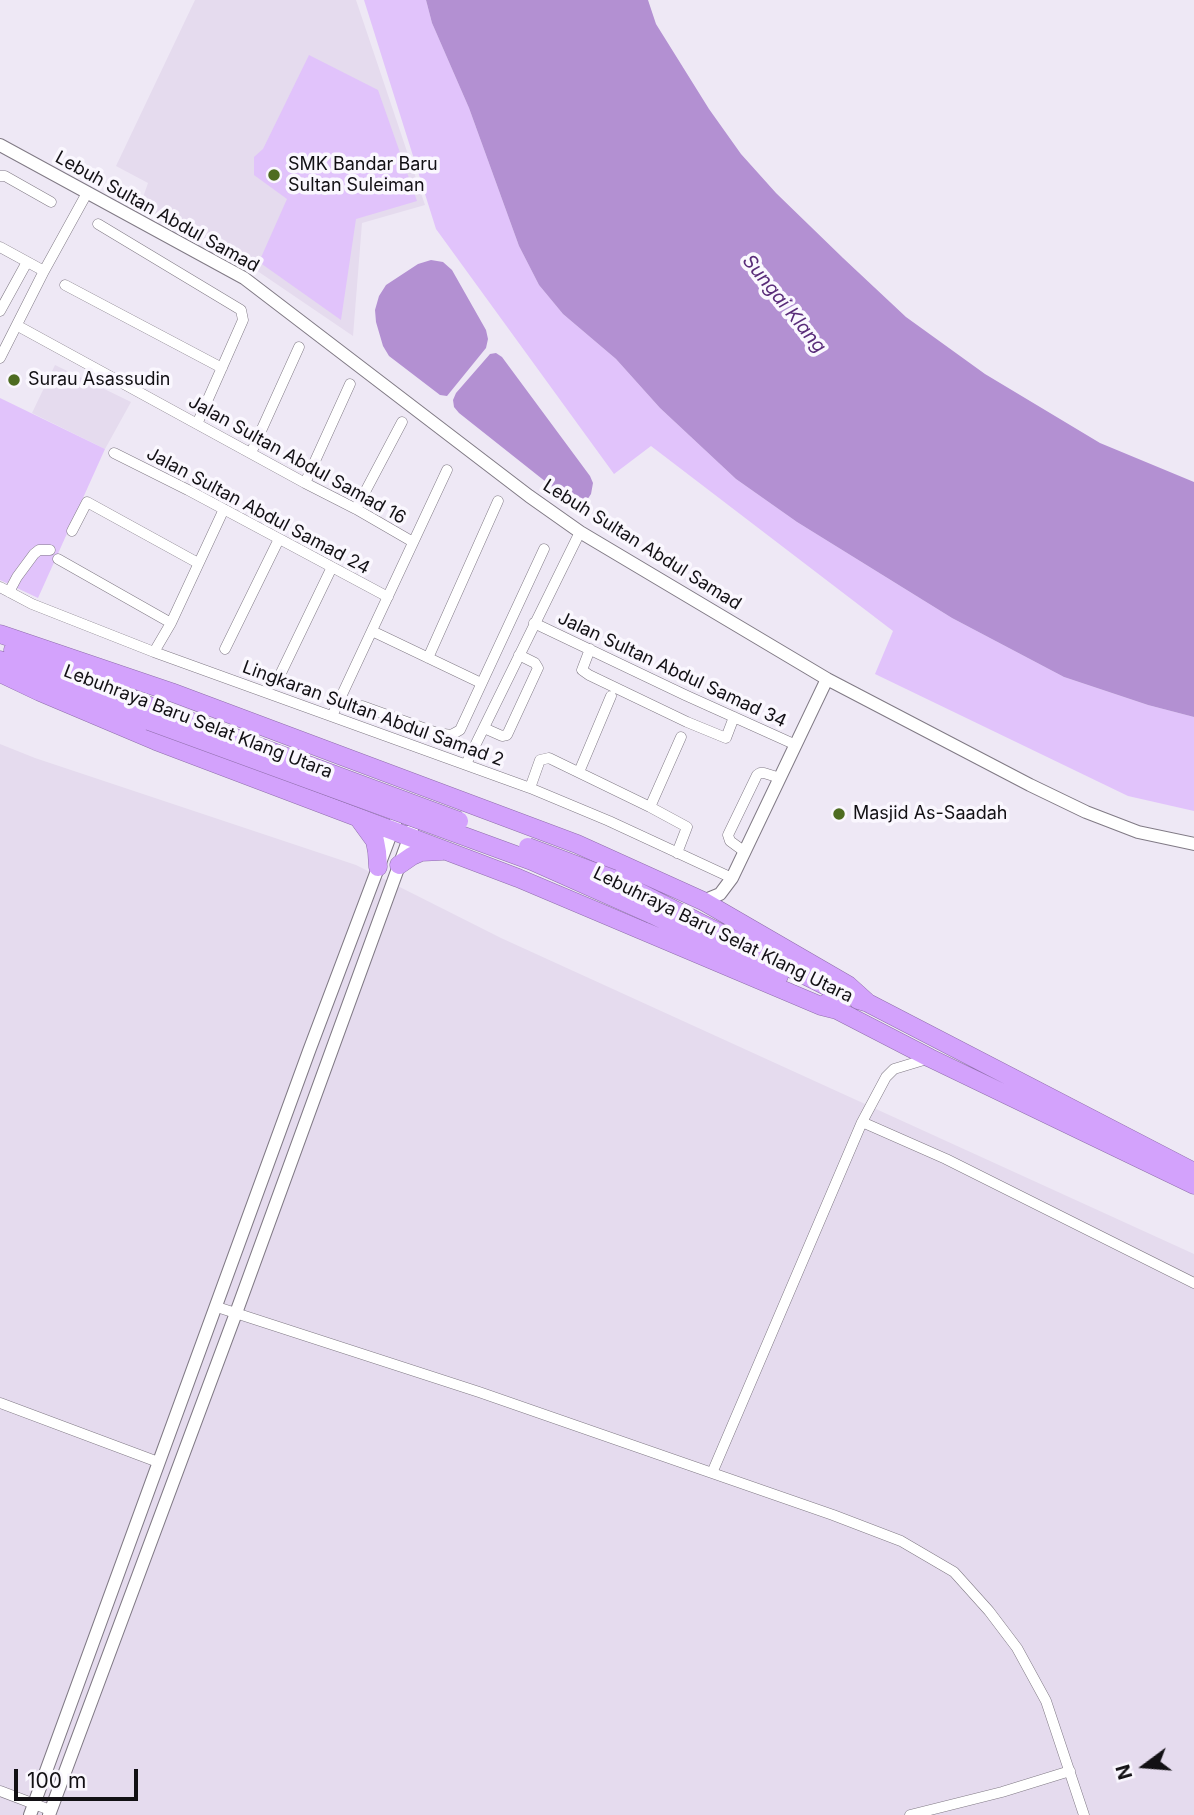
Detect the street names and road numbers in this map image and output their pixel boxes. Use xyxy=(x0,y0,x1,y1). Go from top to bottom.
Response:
street label: Lebuh Sultan Abdul Samad xyxy=(51,147,263,277)
street label: Jalan Sultan Abdul Samad 16 xyxy=(184,391,410,529)
street label: Jalan Sultan Abdul Samad 24 xyxy=(143,443,373,579)
street label: Lebuh Sultan Abdul Samad xyxy=(539,475,745,615)
street label: Jalan Sultan Abdul Samad 34 xyxy=(554,607,790,733)
street label: Lingkaran Sultan Abdul Samad 2 xyxy=(239,657,507,771)
street label: Lebuhraya Baru Selat Klang Utara xyxy=(60,661,336,783)
street label: Lebuhraya Baru Selat Klang Utara xyxy=(590,863,856,1007)

